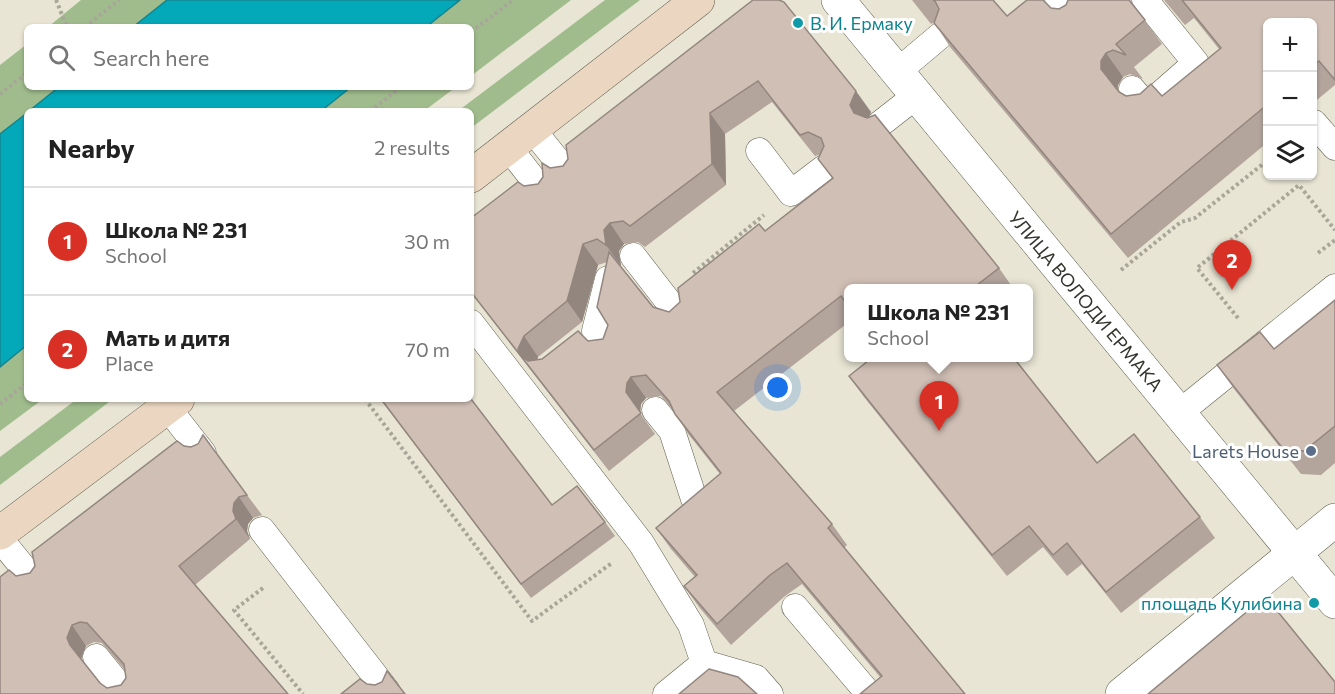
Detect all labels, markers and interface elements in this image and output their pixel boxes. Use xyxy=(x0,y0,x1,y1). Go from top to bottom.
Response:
place label: В. И. Ермаку xyxy=(810,12,913,34)
marker: В. И. Ермаку xyxy=(791,16,805,30)
map controls xyxy=(1263,18,1317,180)
button: + xyxy=(1263,18,1317,72)
search box xyxy=(24,24,474,90)
icon: search xyxy=(45,41,78,74)
text: Search here xyxy=(93,44,209,71)
button: − xyxy=(1263,72,1317,126)
button: layers xyxy=(1263,126,1317,180)
text: Nearby xyxy=(48,132,135,163)
text: 2 results xyxy=(374,135,450,159)
street label: УЛИЦА ВОЛОДИ ЕРМАКА xyxy=(1004,207,1168,395)
text: Школа № 231 xyxy=(105,216,248,243)
text: 1 xyxy=(63,229,72,253)
text: 30 m xyxy=(404,229,450,253)
pin: 2 xyxy=(1212,240,1252,290)
text: School xyxy=(105,243,167,267)
popup xyxy=(844,284,1033,362)
text: Школа № 231 xyxy=(867,298,1010,325)
text: Мать и дитя xyxy=(105,324,230,351)
text: School xyxy=(867,325,929,349)
text: 2 xyxy=(62,337,73,361)
text: 70 m xyxy=(405,337,450,361)
text: Place xyxy=(105,351,154,375)
your location xyxy=(763,373,792,402)
pin: 1 xyxy=(920,382,958,431)
place label: Larets House xyxy=(1192,440,1299,462)
marker: Larets House xyxy=(1304,444,1318,458)
place label: площадь Кулибина xyxy=(1141,592,1302,614)
marker: площадь Кулибина xyxy=(1307,596,1321,610)

